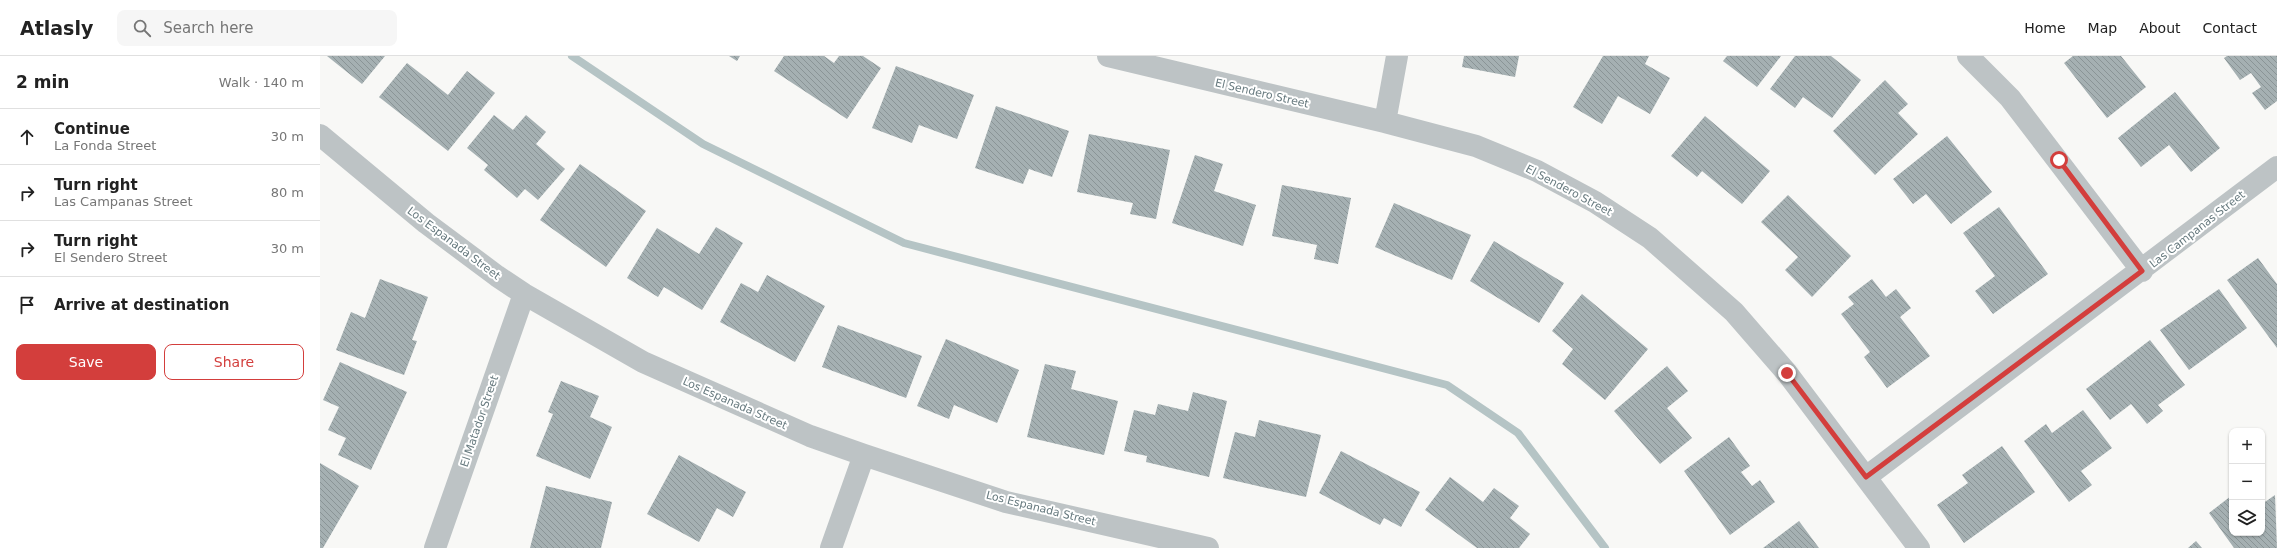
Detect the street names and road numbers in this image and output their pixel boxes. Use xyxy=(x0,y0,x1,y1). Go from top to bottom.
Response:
street label: El Sendero Street xyxy=(1214,76,1311,111)
street label: El Sendero Street xyxy=(1523,162,1615,219)
street label: Las Campanas Street xyxy=(2147,188,2248,271)
street label: Los Espanada Street xyxy=(405,204,503,283)
street label: El Matador Street xyxy=(458,373,501,469)
street label: Los Espanada Street xyxy=(681,375,790,433)
street label: Los Espanada Street xyxy=(985,489,1098,529)

